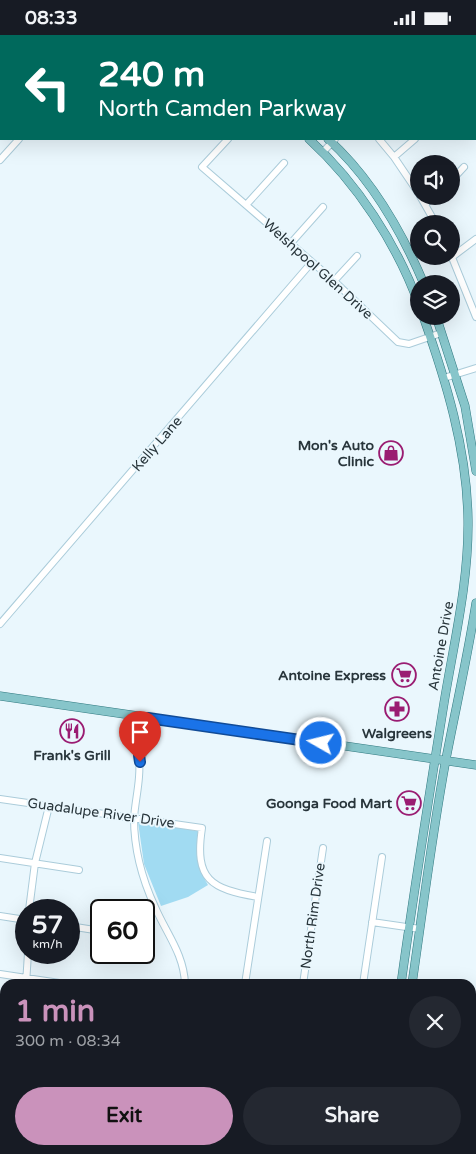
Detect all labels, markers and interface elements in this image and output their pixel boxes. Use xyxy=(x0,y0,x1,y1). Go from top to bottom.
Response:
text: 08:33 xyxy=(25,7,78,29)
text: 240 m xyxy=(98,54,205,96)
icon: left xyxy=(15,55,80,120)
text: North Camden Parkway xyxy=(98,96,346,122)
map controls xyxy=(410,155,460,325)
button: sound xyxy=(410,155,460,205)
street label: Welshpool Glen Drive xyxy=(260,215,376,323)
button: search xyxy=(410,215,460,265)
button: layers xyxy=(410,275,460,325)
street label: Kelly Lane xyxy=(128,413,186,475)
place label: Mon's Auto Clinic xyxy=(298,437,375,470)
shop icon: Mon's Auto Clinic xyxy=(378,440,404,466)
street label: Antoine Drive xyxy=(425,600,457,692)
supermarket icon: Antoine Express xyxy=(391,662,417,688)
place label: Antoine Express xyxy=(278,667,386,684)
pharmacy icon: Walgreens xyxy=(384,696,410,722)
pin xyxy=(119,711,161,762)
position arrow xyxy=(294,716,346,768)
restaurant icon: Frank's Grill xyxy=(59,718,85,744)
icon: arrive xyxy=(126,718,154,746)
place label: Walgreens xyxy=(362,725,432,742)
place label: Frank's Grill xyxy=(33,747,111,764)
supermarket icon: Goonga Food Mart xyxy=(396,790,422,816)
street label: Guadalupe River Drive xyxy=(26,794,176,832)
place label: Goonga Food Mart xyxy=(266,795,393,812)
street label: North Rim Drive xyxy=(297,862,329,970)
speed limit sign: 60 xyxy=(90,899,155,964)
text: 57 xyxy=(32,910,63,940)
text: km/h xyxy=(32,937,63,951)
text: 1 min xyxy=(15,993,95,1030)
button: close xyxy=(409,996,461,1048)
text: 300 m · 08:34 xyxy=(15,1031,121,1051)
button: Exit xyxy=(15,1087,233,1145)
button: Share xyxy=(243,1087,461,1145)

